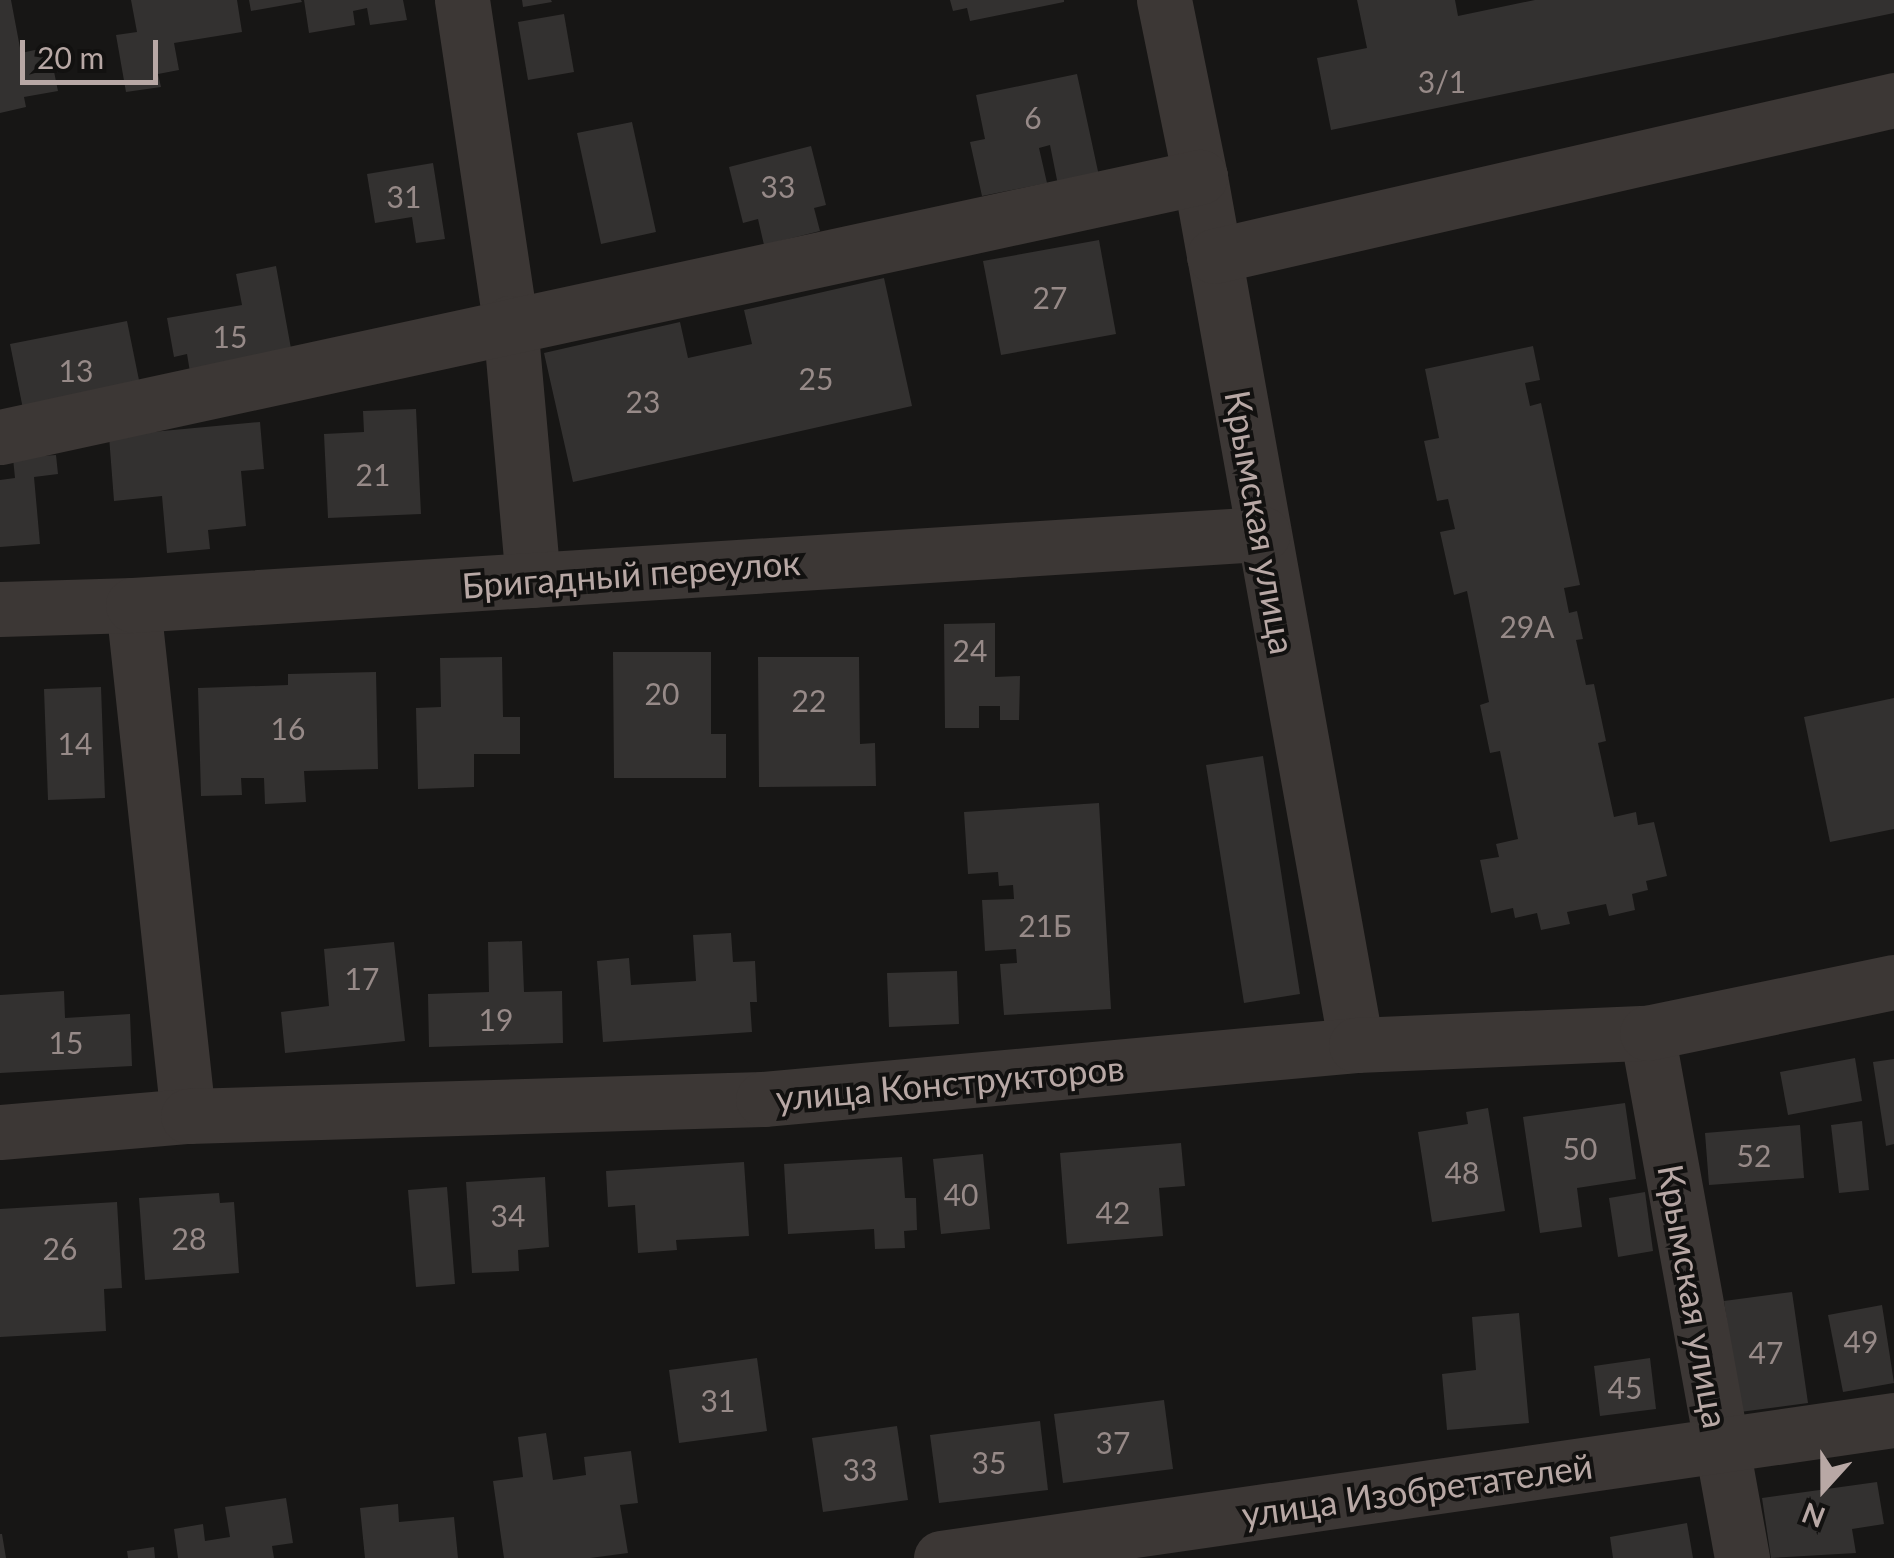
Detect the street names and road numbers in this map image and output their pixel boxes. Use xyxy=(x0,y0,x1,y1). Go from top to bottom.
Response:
street label: Крымская улица xyxy=(1217,387,1305,657)
street label: Бригадный переулок xyxy=(460,540,802,606)
street label: улица Конструкторов xyxy=(774,1046,1126,1118)
street label: Крымская улица xyxy=(1650,1161,1738,1431)
street label: улица Изобретателей xyxy=(1239,1444,1595,1534)

